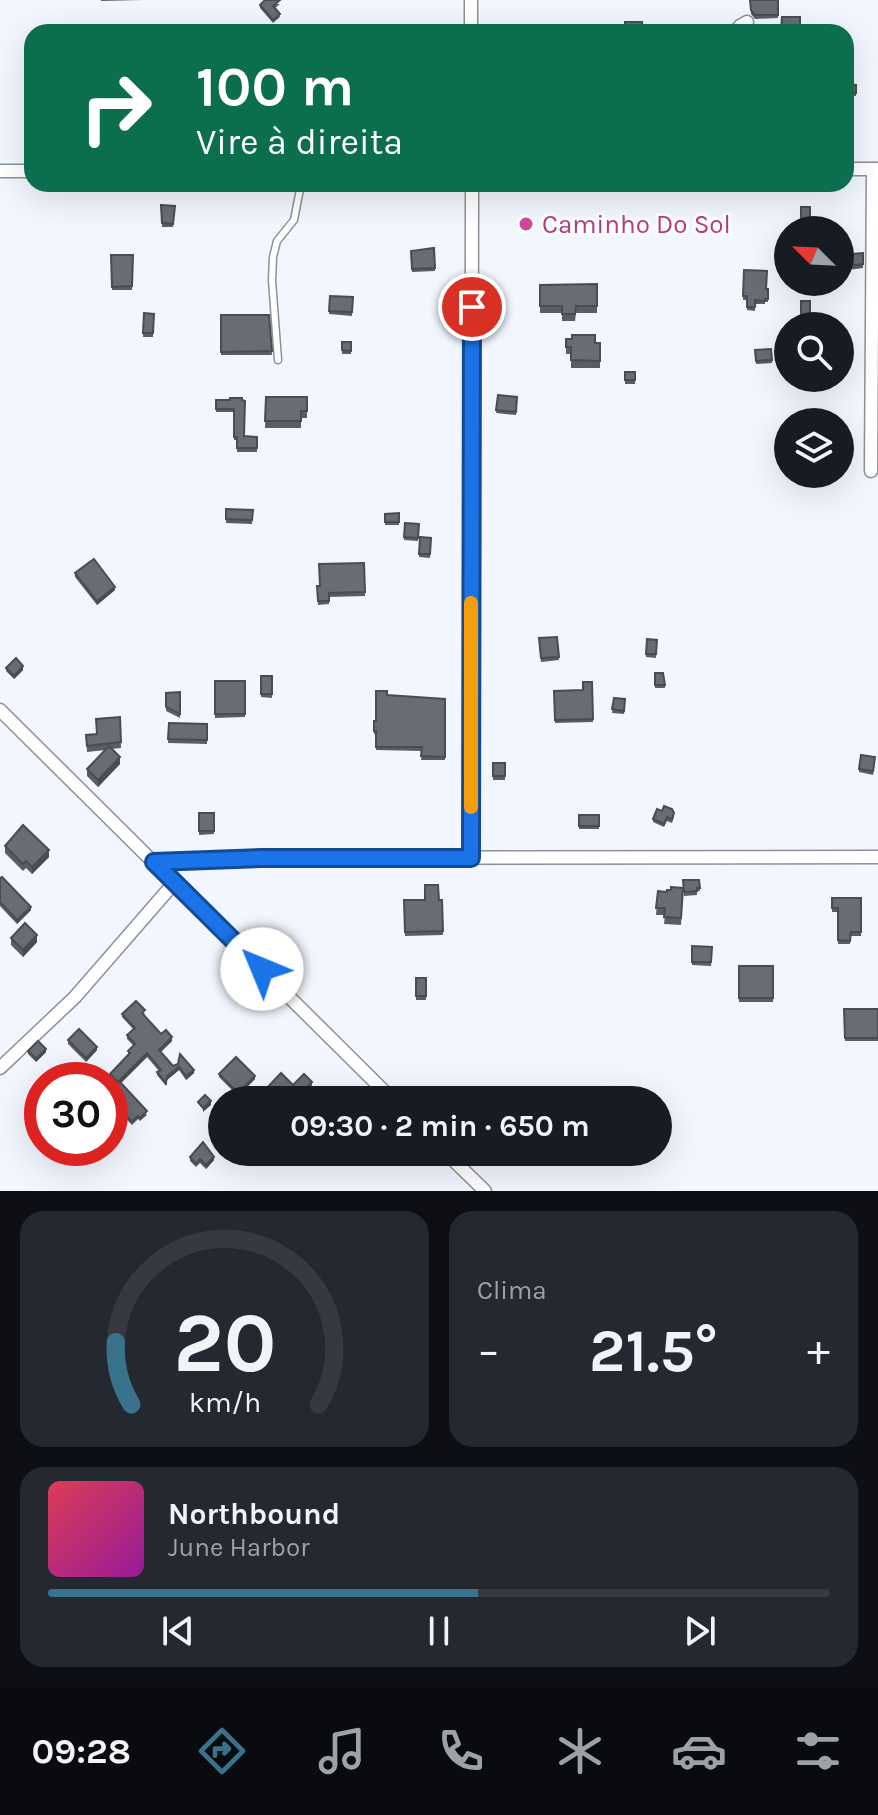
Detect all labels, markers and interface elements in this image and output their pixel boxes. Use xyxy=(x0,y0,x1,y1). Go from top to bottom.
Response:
text: 100 m xyxy=(196,54,354,119)
icon: right xyxy=(64,56,168,160)
text: Vire à direita xyxy=(196,121,403,163)
place label: Caminho Do Sol xyxy=(542,209,731,240)
marker: Caminho Do Sol xyxy=(517,215,535,233)
north arrow xyxy=(774,216,854,296)
map controls xyxy=(774,216,854,488)
pin xyxy=(438,273,506,341)
icon: arrive xyxy=(450,285,494,329)
button: search xyxy=(774,312,854,392)
button: layers xyxy=(774,408,854,488)
position arrow xyxy=(220,927,304,1011)
speed limit sign: 30 xyxy=(24,1062,128,1166)
text: 09:30 · 2 min · 650 m xyxy=(290,1108,590,1144)
text: Clima xyxy=(477,1275,547,1306)
text: 20 xyxy=(173,1295,276,1392)
text: 21.5° xyxy=(589,1316,718,1386)
text: − xyxy=(477,1325,500,1376)
text: + xyxy=(807,1325,830,1376)
text: km/h xyxy=(188,1386,261,1419)
text: Northbound xyxy=(168,1496,340,1532)
text: June Harbor xyxy=(168,1532,310,1563)
icon: previous xyxy=(156,1609,200,1653)
icon: pause xyxy=(417,1609,461,1653)
icon: next xyxy=(678,1609,722,1653)
icon: directions xyxy=(194,1723,250,1779)
icon: music xyxy=(314,1723,370,1779)
icon: phone xyxy=(433,1723,489,1779)
icon: climate xyxy=(552,1723,608,1779)
icon: car xyxy=(671,1723,727,1779)
icon: filters xyxy=(790,1723,846,1779)
text: 09:28 xyxy=(32,1730,131,1772)

